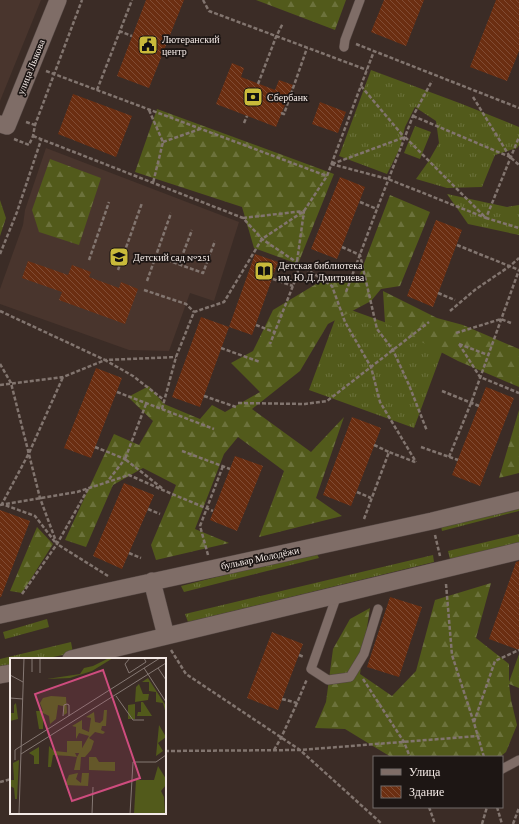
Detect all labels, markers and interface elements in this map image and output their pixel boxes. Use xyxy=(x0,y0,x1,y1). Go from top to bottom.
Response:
public building icon: Лютеранский центр xyxy=(137,34,159,56)
place label: Лютеранский центр xyxy=(162,34,220,57)
street label: улица Лыкова xyxy=(15,37,47,96)
bank icon: Сбербанк xyxy=(242,86,264,108)
place label: Сбербанк xyxy=(267,92,308,103)
school or university icon: Детский сад №251 xyxy=(108,246,130,268)
place label: Детский сад №251 xyxy=(133,252,210,263)
library icon: Детская библиотека им. Ю.Д. Дмитриева xyxy=(253,260,275,282)
place label: Детская библиотека им. Ю.Д. Дмитриева xyxy=(278,260,365,283)
street label: бульвар Молодёжи xyxy=(220,544,301,572)
inset map xyxy=(10,658,166,814)
legend xyxy=(373,756,503,808)
text: Улица xyxy=(409,765,441,779)
text: Здание xyxy=(409,785,444,799)

